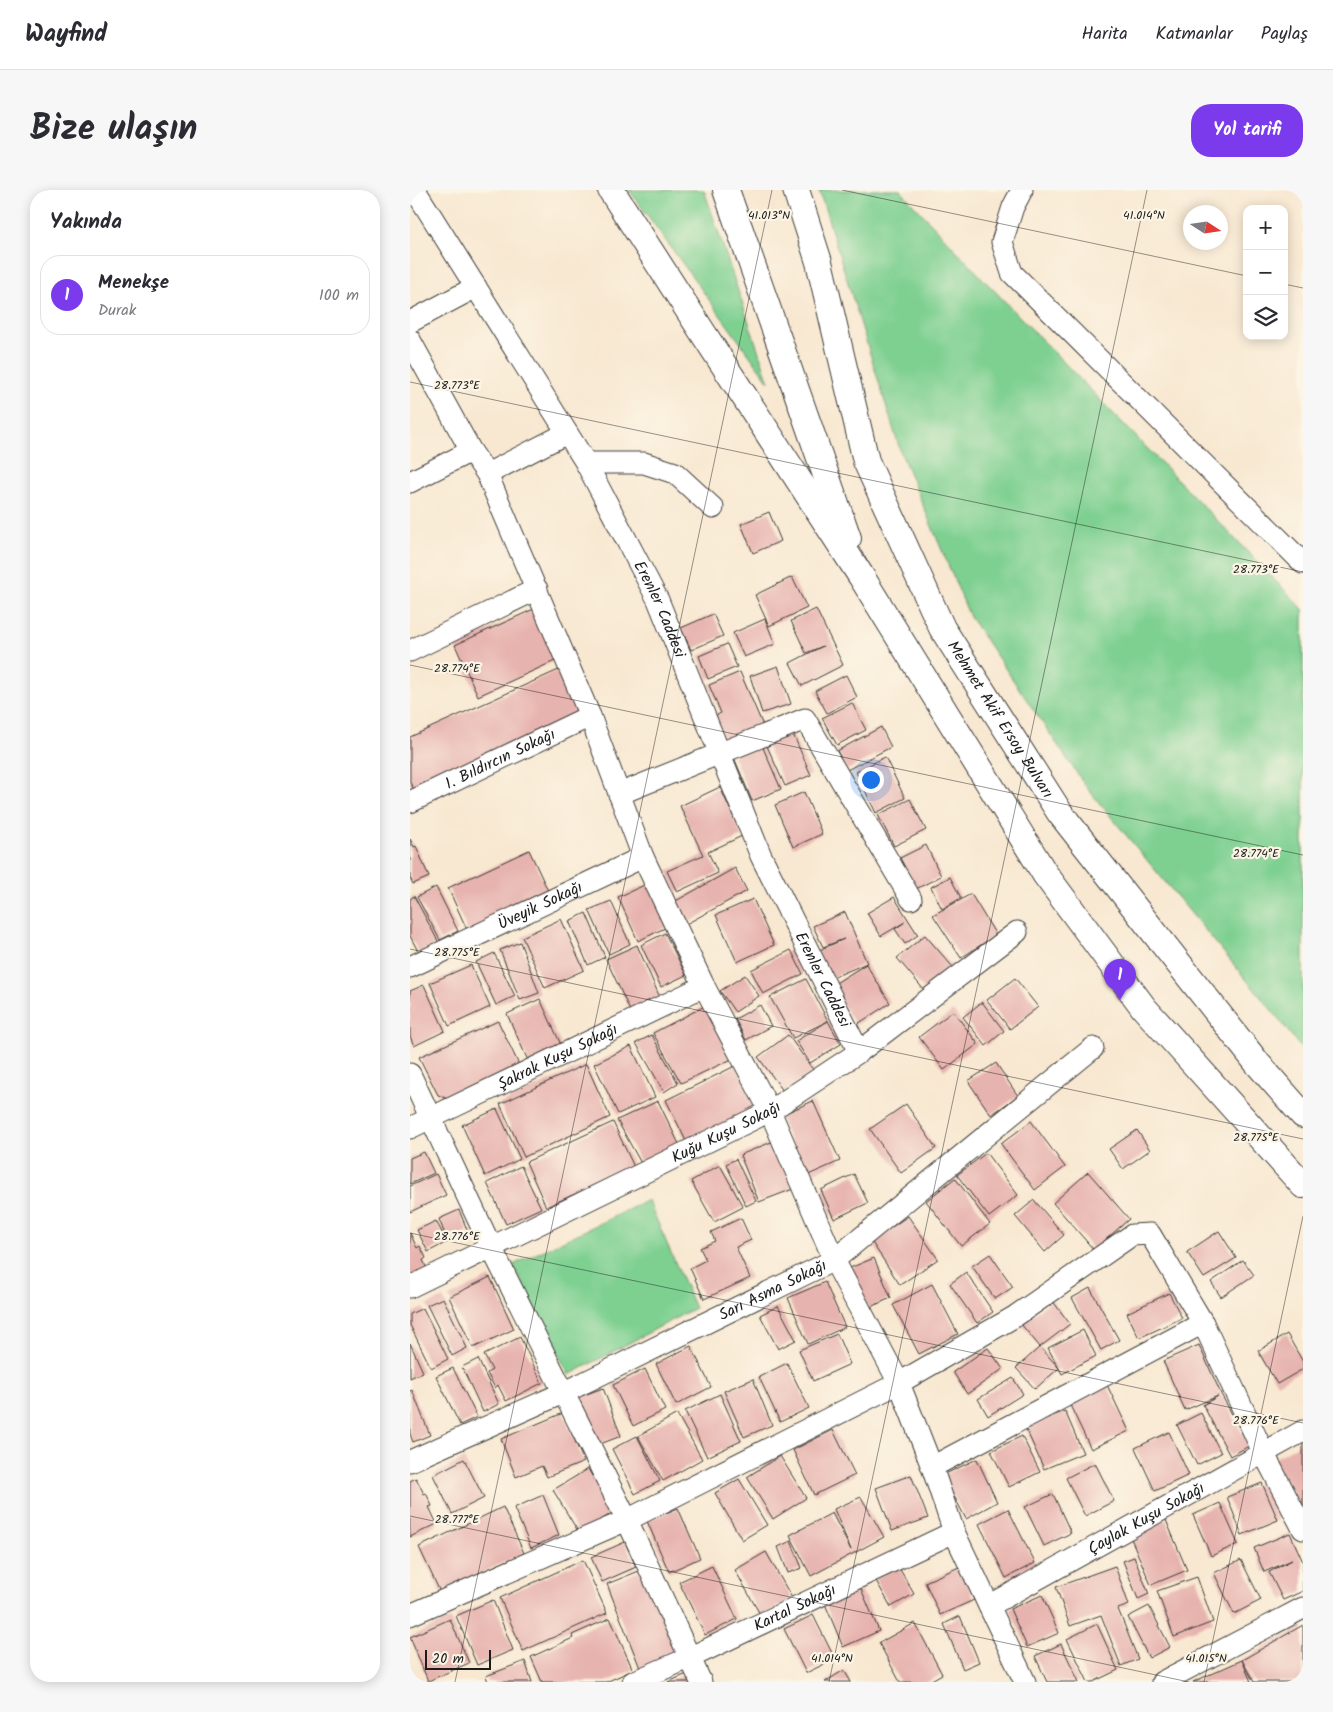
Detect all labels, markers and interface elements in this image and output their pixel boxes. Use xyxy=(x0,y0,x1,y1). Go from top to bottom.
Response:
text: Wayfind xyxy=(25,15,107,54)
text: Harita xyxy=(1081,20,1128,49)
text: Katmanlar xyxy=(1156,20,1233,49)
text: Paylaş xyxy=(1261,20,1308,49)
text: Bize ulaşın xyxy=(30,102,197,158)
button: Yol tarifi xyxy=(1191,104,1303,157)
north arrow xyxy=(1183,205,1228,250)
map controls xyxy=(1243,205,1288,340)
button: + xyxy=(1243,205,1288,250)
text: Yakında xyxy=(50,206,122,239)
text: 41.013°N xyxy=(748,206,790,225)
text: 41.014°N xyxy=(1123,206,1165,225)
button: − xyxy=(1243,250,1288,295)
text: Menekşe xyxy=(98,268,169,298)
text: 1 xyxy=(65,283,69,308)
text: 100 m xyxy=(319,283,359,308)
button: layers xyxy=(1243,295,1288,340)
text: Durak xyxy=(98,298,136,323)
text: 28.773°E xyxy=(434,376,481,395)
street label: Erenler Caddesi xyxy=(627,556,693,663)
text: 28.773°E xyxy=(1233,560,1280,579)
street label: Mehmet Akif Ersoy Bulvarı xyxy=(941,636,1060,803)
text: 28.774°E xyxy=(434,659,481,678)
street label: 1. Bıldırcın Sokağı xyxy=(441,722,560,796)
your location xyxy=(858,767,884,793)
text: 28.774°E xyxy=(1233,844,1280,863)
street label: Üveyik Sokağı xyxy=(494,875,587,936)
street label: Erenler Caddesi xyxy=(788,927,858,1033)
text: 28.775°E xyxy=(434,943,481,962)
pin: 1 xyxy=(1104,959,1136,1000)
street label: Şakrak Kuşu Sokağı xyxy=(493,1017,622,1096)
street label: Kuğu Kuşu Sokağı xyxy=(667,1094,786,1170)
text: 28.775°E xyxy=(1233,1128,1280,1147)
text: 28.776°E xyxy=(434,1227,481,1246)
street label: Sarı Asma Sokağı xyxy=(714,1253,831,1327)
text: 28.776°E xyxy=(1233,1411,1280,1430)
street label: Çaylak Kuşu Sokağı xyxy=(1083,1476,1209,1561)
text: 28.777°E xyxy=(435,1510,480,1529)
street label: Kartal Sokağı xyxy=(749,1577,840,1638)
scale bar xyxy=(425,1647,491,1670)
text: 20 m xyxy=(432,1648,464,1670)
text: 41.014°N xyxy=(811,1649,853,1668)
text: 41.015°N xyxy=(1185,1649,1227,1668)

